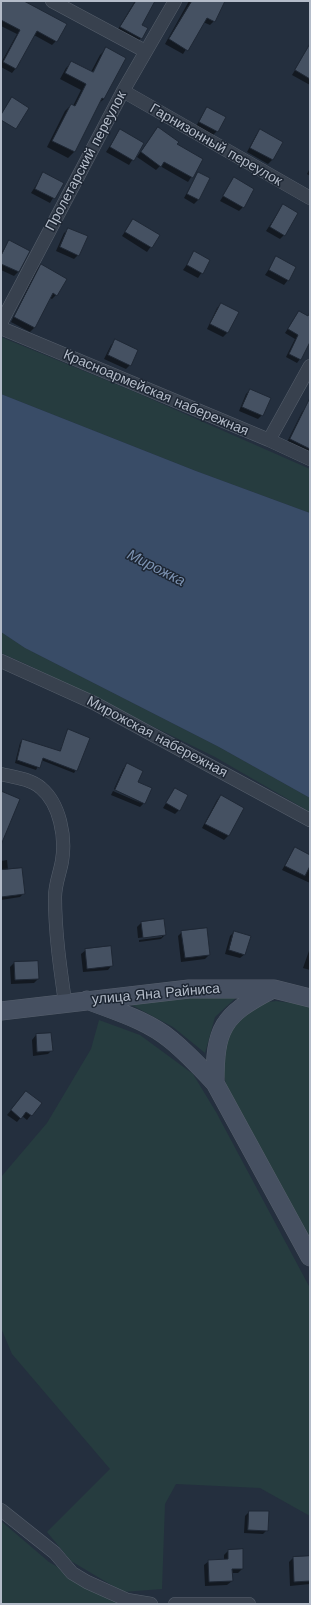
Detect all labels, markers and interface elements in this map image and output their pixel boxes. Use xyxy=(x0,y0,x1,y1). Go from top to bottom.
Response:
street label: Пролетарский переулок xyxy=(42,88,130,234)
street label: Гарнизонный переулок xyxy=(147,100,285,190)
street label: Красноармейская набережная xyxy=(61,346,251,440)
water label: Мирожка xyxy=(124,546,188,590)
street label: Мирожская набережная xyxy=(84,693,230,781)
street label: улица Яна Райниса xyxy=(91,980,221,1008)

